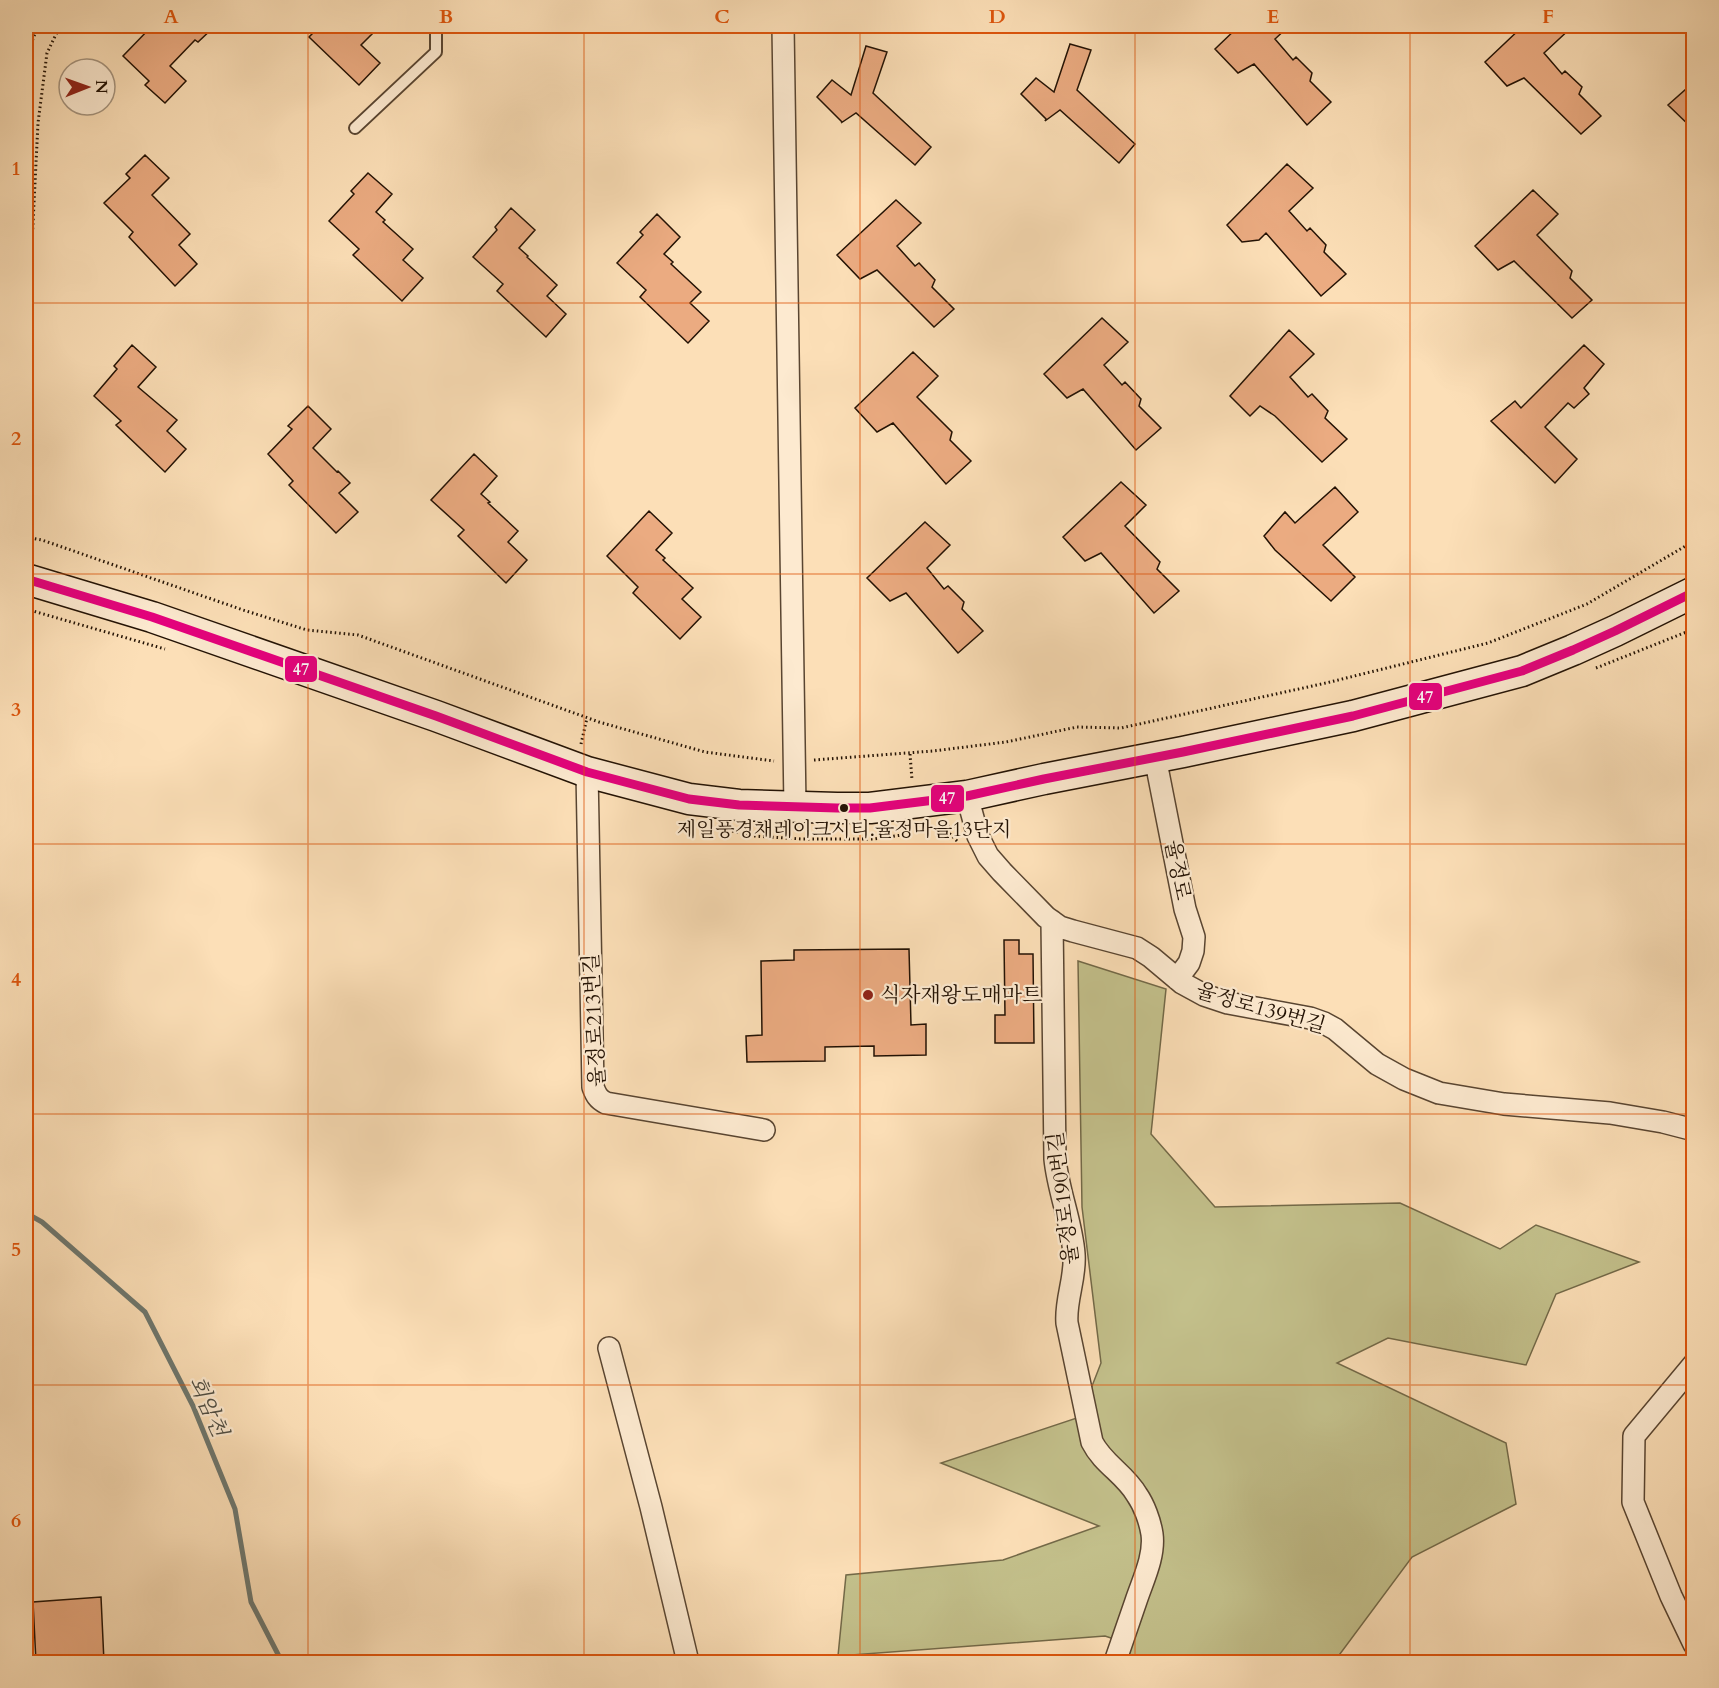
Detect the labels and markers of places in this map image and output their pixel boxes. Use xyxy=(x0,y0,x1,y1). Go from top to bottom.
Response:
marker: 제일풍경채레이크시티.율정마을13단지 xyxy=(838,802,850,814)
place label: 제일풍경채레이크시티.율정마을13단지 xyxy=(677,816,1011,843)
place label: 식자재왕도매마트 xyxy=(880,981,1042,1010)
marker: 식자재왕도매마트 xyxy=(861,988,875,1002)

